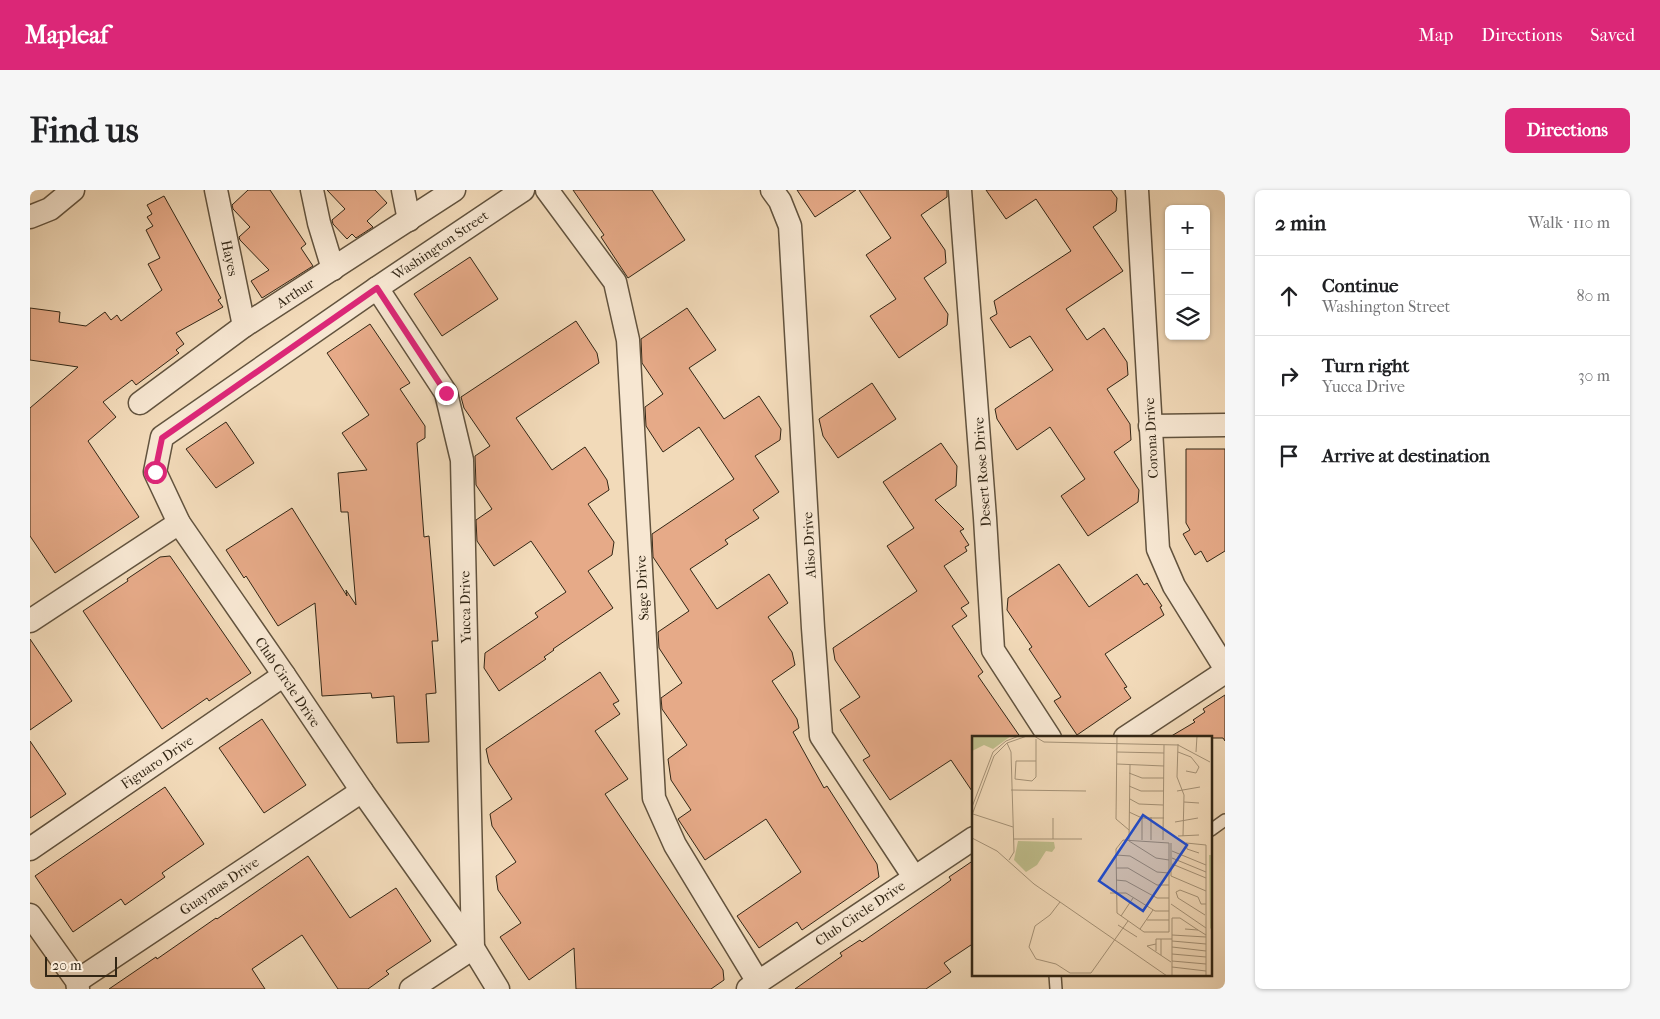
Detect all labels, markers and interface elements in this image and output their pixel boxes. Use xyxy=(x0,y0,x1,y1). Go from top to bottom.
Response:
text: Mapleaf xyxy=(25,21,108,49)
text: Map xyxy=(1419,25,1453,46)
text: Directions xyxy=(1481,25,1562,46)
text: Saved xyxy=(1590,25,1635,46)
button: Directions xyxy=(1505,108,1630,153)
text: Find us xyxy=(30,110,139,151)
map controls xyxy=(1165,205,1210,340)
button: + xyxy=(1165,205,1210,250)
street label: Washington Street xyxy=(388,207,492,284)
text: 2 min xyxy=(1275,211,1326,235)
text: Walk · 110 m xyxy=(1528,213,1610,232)
street label: Hayes xyxy=(217,238,242,278)
button: − xyxy=(1165,250,1210,295)
street label: Arthur xyxy=(272,275,317,312)
text: Continue xyxy=(1322,275,1398,297)
icon: ahead xyxy=(1275,282,1303,310)
text: 80 m xyxy=(1576,286,1610,305)
button: layers xyxy=(1165,295,1210,340)
text: Washington Street xyxy=(1322,297,1450,316)
text: Turn right xyxy=(1322,355,1409,377)
icon: right xyxy=(1275,362,1303,390)
text: 30 m xyxy=(1578,366,1610,385)
text: Yucca Drive xyxy=(1322,377,1405,396)
route end xyxy=(435,382,458,405)
street label: Corona Drive xyxy=(1141,397,1162,479)
street label: Desert Rose Drive xyxy=(970,416,995,527)
icon: arrive xyxy=(1275,442,1303,470)
text: Arrive at destination xyxy=(1322,445,1490,467)
route start xyxy=(144,461,167,484)
street label: Aliso Drive xyxy=(799,511,820,580)
street label: Sage Drive xyxy=(632,555,653,621)
street label: Yucca Drive xyxy=(456,571,475,644)
street label: Club Circle Drive xyxy=(251,634,324,731)
street label: Figuaro Drive xyxy=(118,732,197,793)
inset map xyxy=(972,736,1212,976)
street label: Guaymas Drive xyxy=(176,854,262,919)
street label: Club Circle Drive xyxy=(812,877,909,950)
scale bar xyxy=(45,954,118,977)
text: 20 m xyxy=(52,957,82,974)

